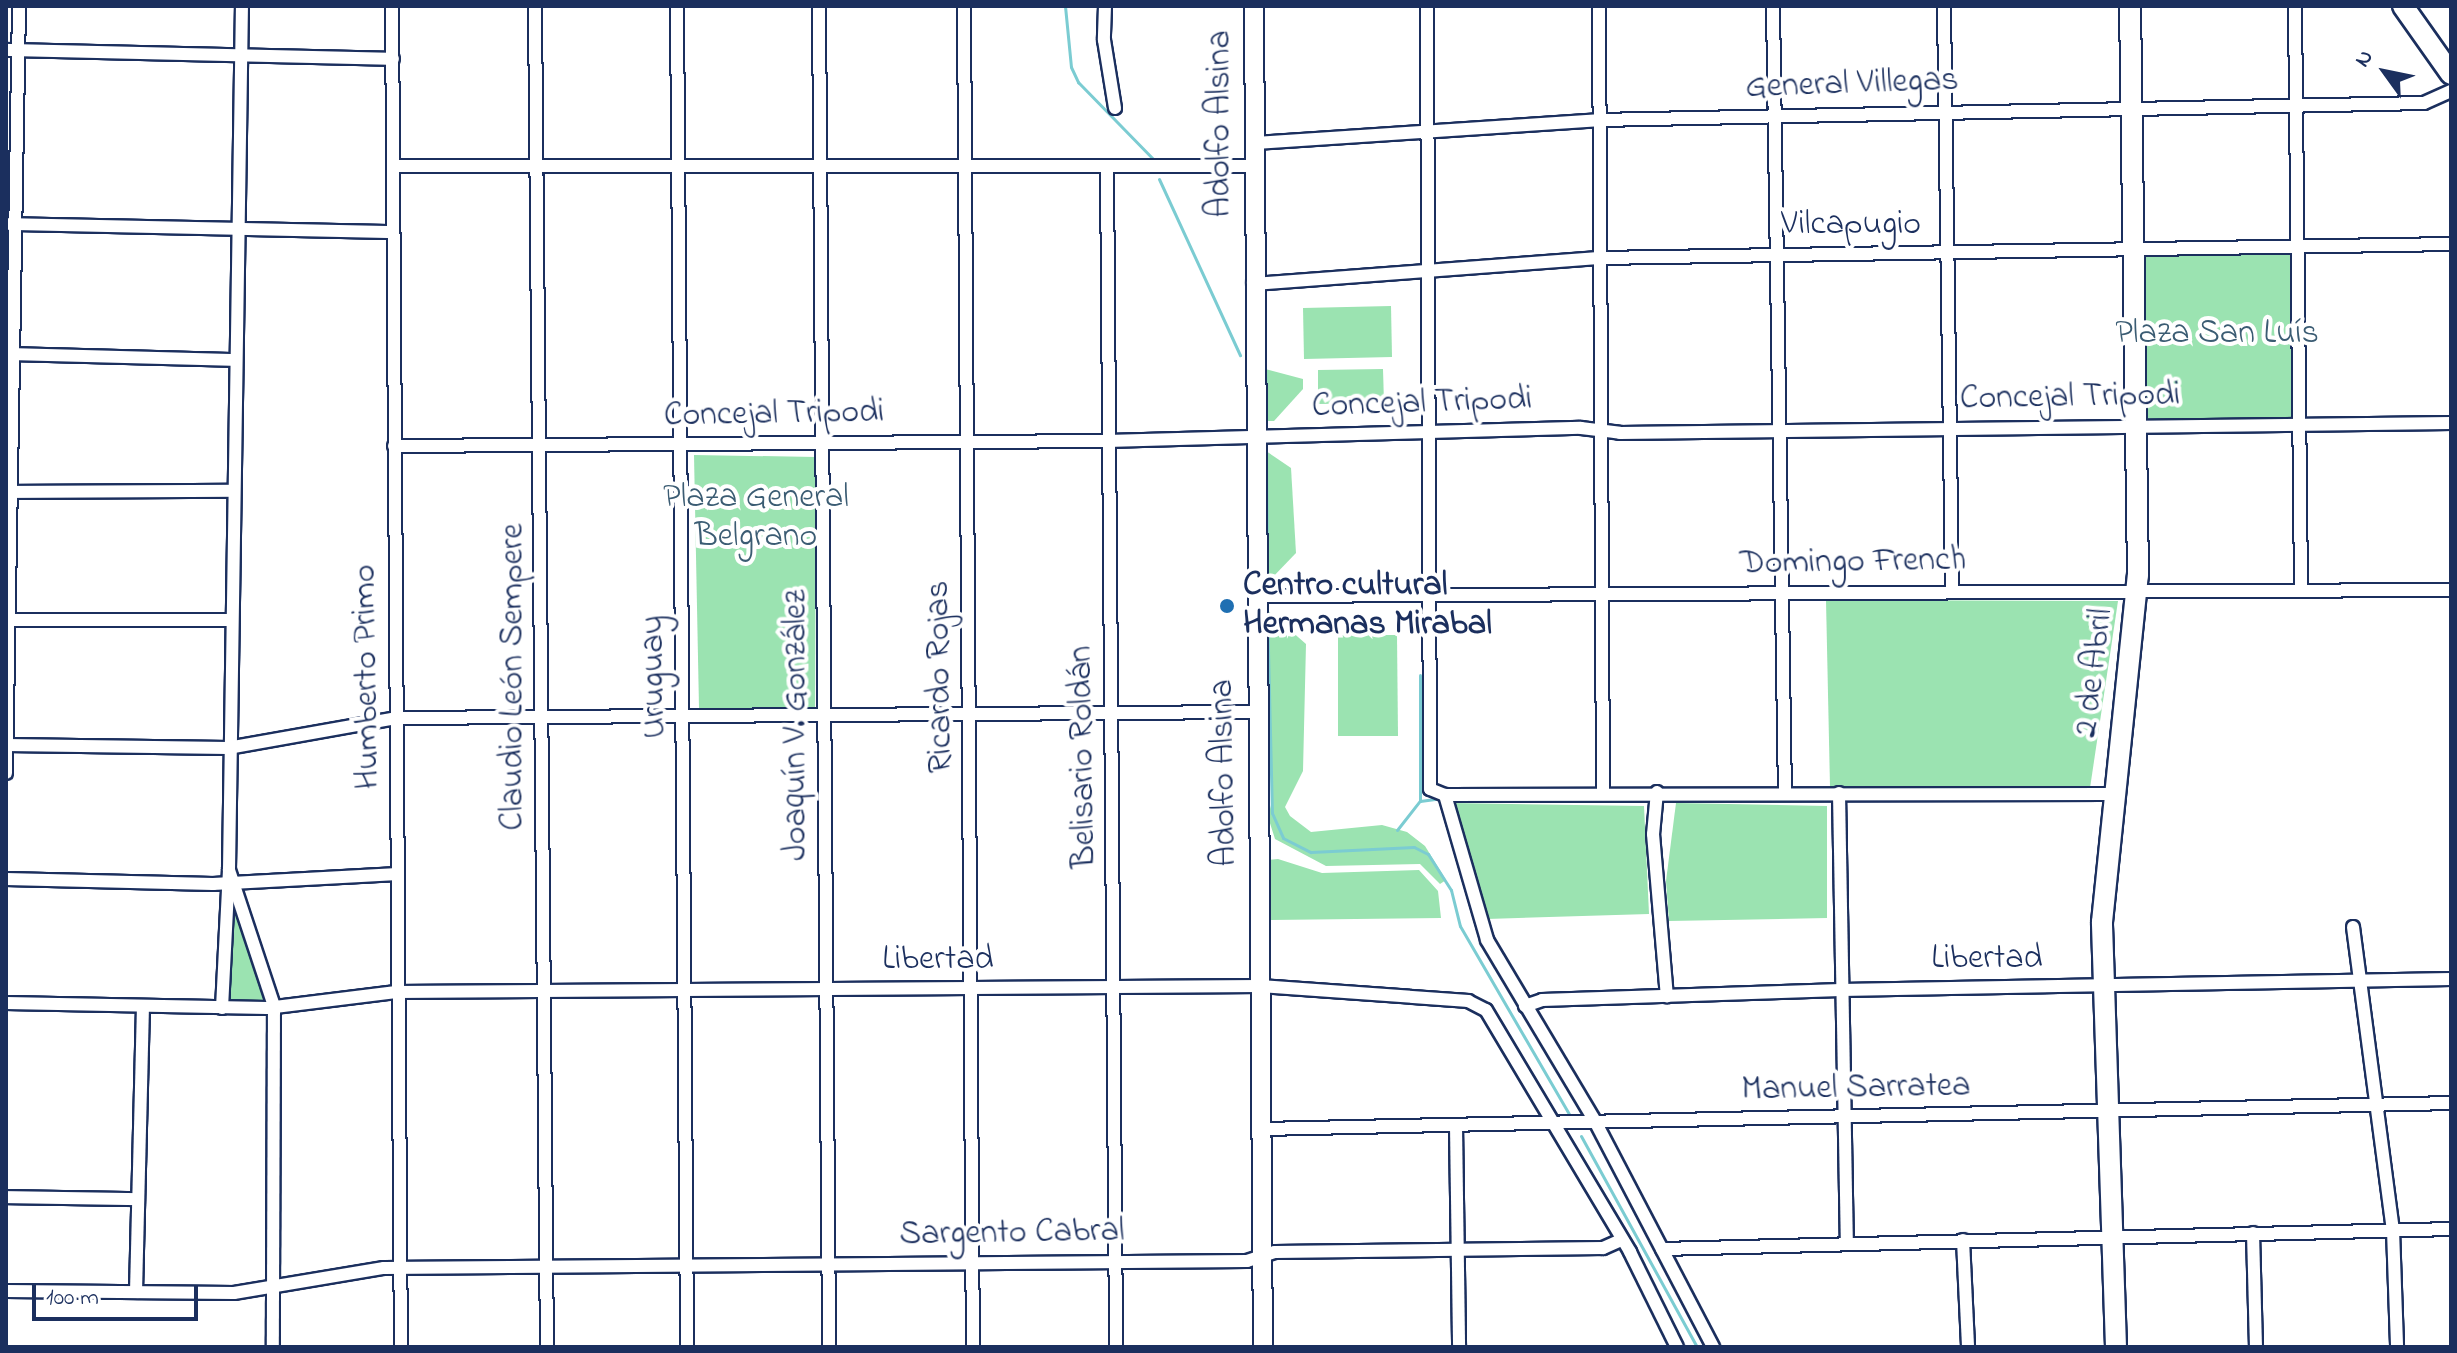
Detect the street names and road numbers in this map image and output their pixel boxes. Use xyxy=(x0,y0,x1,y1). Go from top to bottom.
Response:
street label: Adolfo Alsina xyxy=(1201,30,1241,218)
street label: General Villegas xyxy=(1745,61,1959,109)
street label: Vilcapugio xyxy=(1781,206,1921,246)
street label: Concejal Tripodi xyxy=(1959,376,2181,420)
street label: Concejal Tripodi xyxy=(1311,380,1533,428)
street label: Concejal Tripodi xyxy=(663,393,885,437)
street label: Claudio León Sempere xyxy=(494,523,534,831)
street label: Domingo French xyxy=(1739,541,1967,585)
street label: Humberto Primo xyxy=(346,564,390,790)
street label: Ricardo Rojas xyxy=(919,580,963,774)
street label: Joaquín V. González xyxy=(777,589,817,861)
street label: 2 de Abril xyxy=(2067,606,2123,740)
street label: Uruguay xyxy=(634,615,676,739)
street label: Belisario Roldán xyxy=(1062,645,1106,869)
street label: Adolfo Alsina xyxy=(1203,679,1247,867)
street label: Libertad xyxy=(1931,940,2043,980)
street label: Libertad xyxy=(882,941,994,981)
street label: Manuel Sarratea xyxy=(1741,1067,1971,1111)
street label: Sargento Cabral xyxy=(899,1212,1125,1256)

